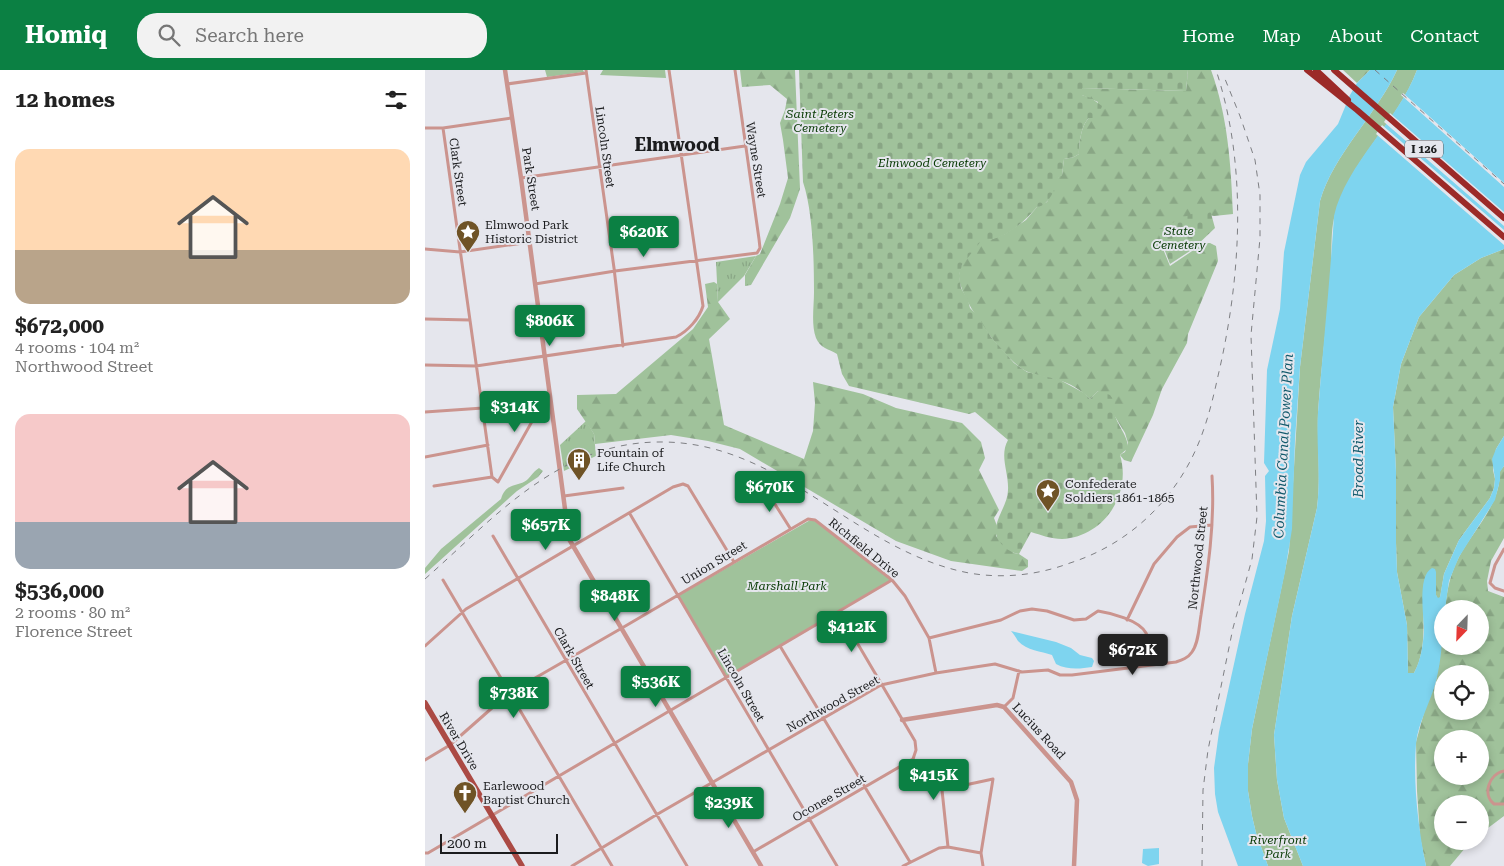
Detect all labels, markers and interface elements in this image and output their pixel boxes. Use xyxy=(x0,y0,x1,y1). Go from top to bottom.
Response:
search box xyxy=(137,13,487,58)
text: Homiq xyxy=(25,21,107,49)
icon: search xyxy=(155,21,183,49)
text: Search here xyxy=(195,24,304,47)
text: Home xyxy=(1182,25,1234,46)
text: Map xyxy=(1262,25,1301,46)
text: About xyxy=(1329,25,1382,46)
text: Contact xyxy=(1410,25,1479,46)
icon: filters xyxy=(382,86,410,114)
text: 12 homes xyxy=(15,88,115,112)
street label: Lincoln Street xyxy=(592,105,618,189)
park label: Saint Peters Cemetery xyxy=(785,107,854,135)
street label: Wayne Street xyxy=(743,121,769,200)
district label: Elmwood xyxy=(634,134,720,155)
street label: Clark Street xyxy=(446,137,470,208)
road number: I 126 xyxy=(1405,140,1443,158)
street label: Park Street xyxy=(519,146,543,212)
park label: Elmwood Cemetery xyxy=(877,156,987,170)
icon: home xyxy=(168,182,258,272)
pin: $620K xyxy=(609,216,679,258)
place label: Elmwood Park Historic District xyxy=(485,218,579,246)
place icon: Elmwood Park Historic District xyxy=(455,219,481,253)
text: $620K xyxy=(620,222,668,241)
park label: State Cemetery xyxy=(1152,224,1206,252)
pin: $806K xyxy=(515,304,585,347)
text: $806K xyxy=(526,311,574,330)
text: $672,000 xyxy=(15,314,104,338)
text: 4 rooms · 104 m² xyxy=(15,338,139,357)
water label: Columbia Canal Power Plan xyxy=(1270,353,1296,539)
text: Northwood Street xyxy=(15,357,153,376)
pin: $314K xyxy=(480,390,550,433)
text: $314K xyxy=(491,397,539,416)
water label: Broad River xyxy=(1350,420,1366,499)
place label: Fountain of Life Church xyxy=(597,446,666,474)
icon: home xyxy=(168,447,258,537)
building icon: Fountain of Life Church xyxy=(566,447,592,481)
pin: $670K xyxy=(735,470,805,513)
text: $670K xyxy=(746,477,794,496)
place label: Confederate Soldiers 1861-1865 xyxy=(1065,477,1175,505)
place icon: Confederate Soldiers 1861-1865 xyxy=(1035,478,1061,512)
street label: Northwood Street xyxy=(1186,505,1210,610)
pin: $657K xyxy=(511,508,581,551)
text: $657K xyxy=(522,515,570,534)
street label: Richfield Drive xyxy=(826,515,903,581)
street label: Union Street xyxy=(679,538,750,588)
text: $536,000 xyxy=(15,579,104,603)
park label: Marshall Park xyxy=(746,579,827,593)
pin: $848K xyxy=(580,580,650,622)
text: $848K xyxy=(591,586,639,605)
north arrow xyxy=(1434,600,1489,655)
map controls xyxy=(1434,600,1489,850)
text: 2 rooms · 80 m² xyxy=(15,603,130,622)
pin: $412K xyxy=(817,610,887,653)
text: $412K xyxy=(828,617,876,636)
text: Florence Street xyxy=(15,622,133,641)
street label: Clark Street xyxy=(551,625,598,692)
pin: $672K xyxy=(1098,634,1168,676)
text: $672K xyxy=(1109,640,1157,659)
street label: Lincoln Street xyxy=(714,646,768,724)
button: locate xyxy=(1434,665,1489,720)
pin: $536K xyxy=(621,666,691,708)
text: $536K xyxy=(632,672,680,691)
street label: Northwood Street xyxy=(784,673,882,735)
pin: $738K xyxy=(479,676,549,719)
text: $738K xyxy=(490,683,538,702)
street label: Lucius Road xyxy=(1010,700,1069,762)
street label: River Drive xyxy=(436,710,482,773)
button: + xyxy=(1434,730,1489,785)
pin: $415K xyxy=(899,758,969,801)
text: $415K xyxy=(910,765,958,784)
street label: Oconee Street xyxy=(790,771,869,825)
place label: Earlewood Baptist Church xyxy=(483,779,570,807)
church icon: Earlewood Baptist Church xyxy=(452,780,478,814)
pin: $239K xyxy=(694,786,764,829)
text: $239K xyxy=(705,793,753,812)
button: − xyxy=(1434,795,1489,850)
scale bar xyxy=(440,831,557,854)
park label: Riverfront Park xyxy=(1248,833,1307,861)
text: 200 m xyxy=(447,835,487,851)

